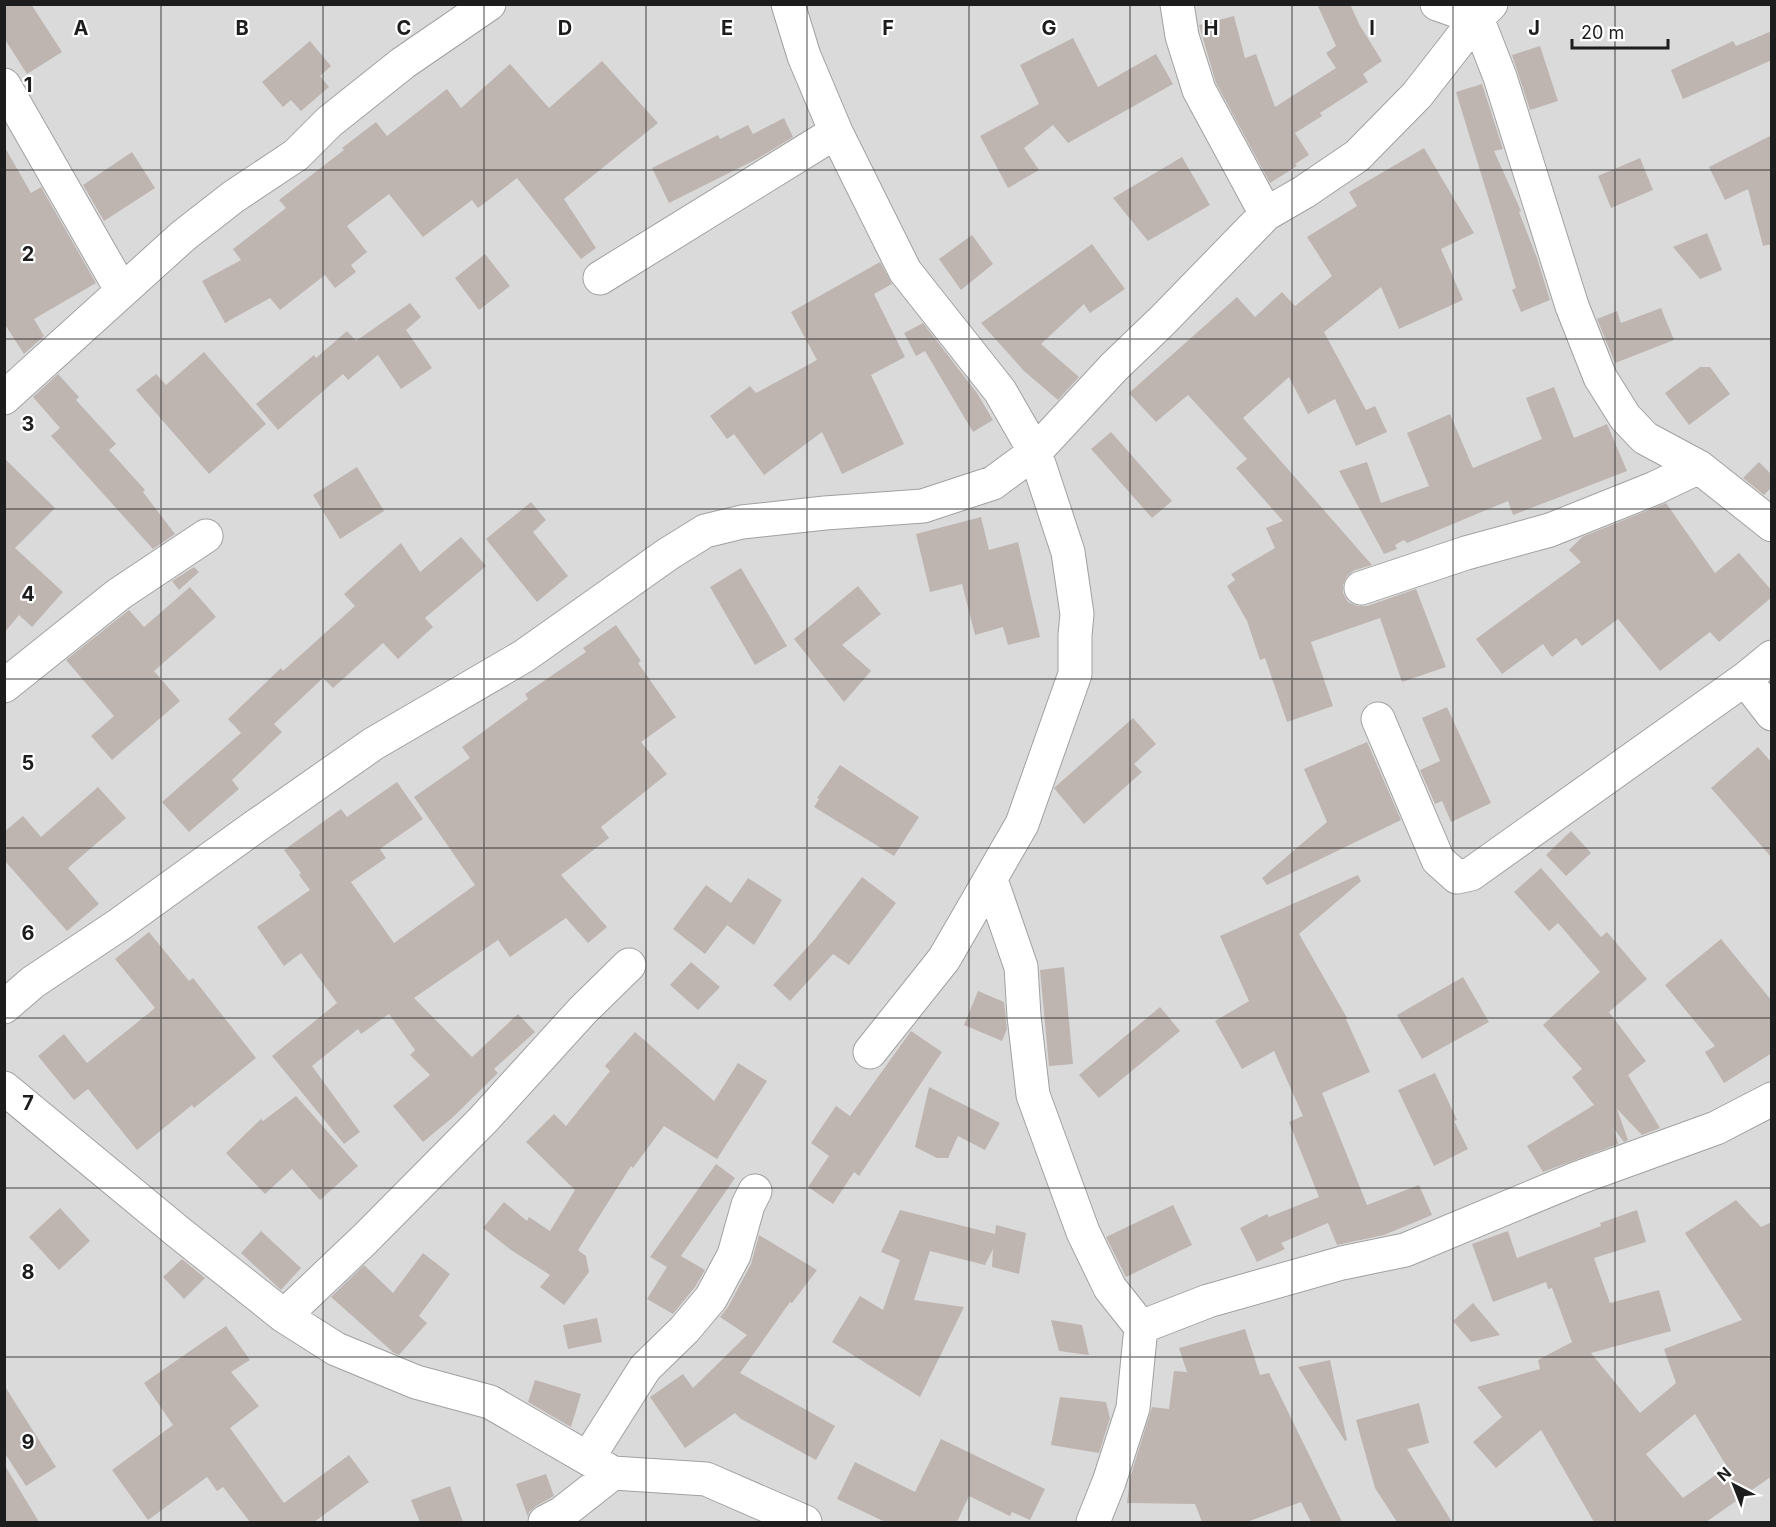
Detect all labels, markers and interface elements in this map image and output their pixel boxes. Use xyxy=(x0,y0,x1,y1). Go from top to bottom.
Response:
scale bar xyxy=(1572,12,1668,50)
text: A xyxy=(74,16,89,40)
text: B xyxy=(235,16,249,40)
text: C xyxy=(397,16,411,40)
text: D xyxy=(558,16,572,40)
text: E xyxy=(721,16,733,40)
text: F xyxy=(882,16,894,40)
text: G xyxy=(1041,16,1057,40)
text: H xyxy=(1204,16,1218,40)
text: I xyxy=(1369,16,1375,40)
text: J xyxy=(1528,16,1540,40)
text: 20 m xyxy=(1581,22,1624,43)
text: 1 xyxy=(24,73,32,97)
text: 2 xyxy=(22,242,34,266)
text: 3 xyxy=(22,412,34,436)
text: 4 xyxy=(21,582,35,606)
text: 5 xyxy=(22,751,34,775)
text: 6 xyxy=(22,921,35,945)
text: 7 xyxy=(22,1091,34,1115)
text: 8 xyxy=(21,1260,35,1284)
text: 9 xyxy=(22,1430,35,1454)
north arrow xyxy=(1704,1455,1764,1515)
text: N xyxy=(1713,1462,1735,1485)

